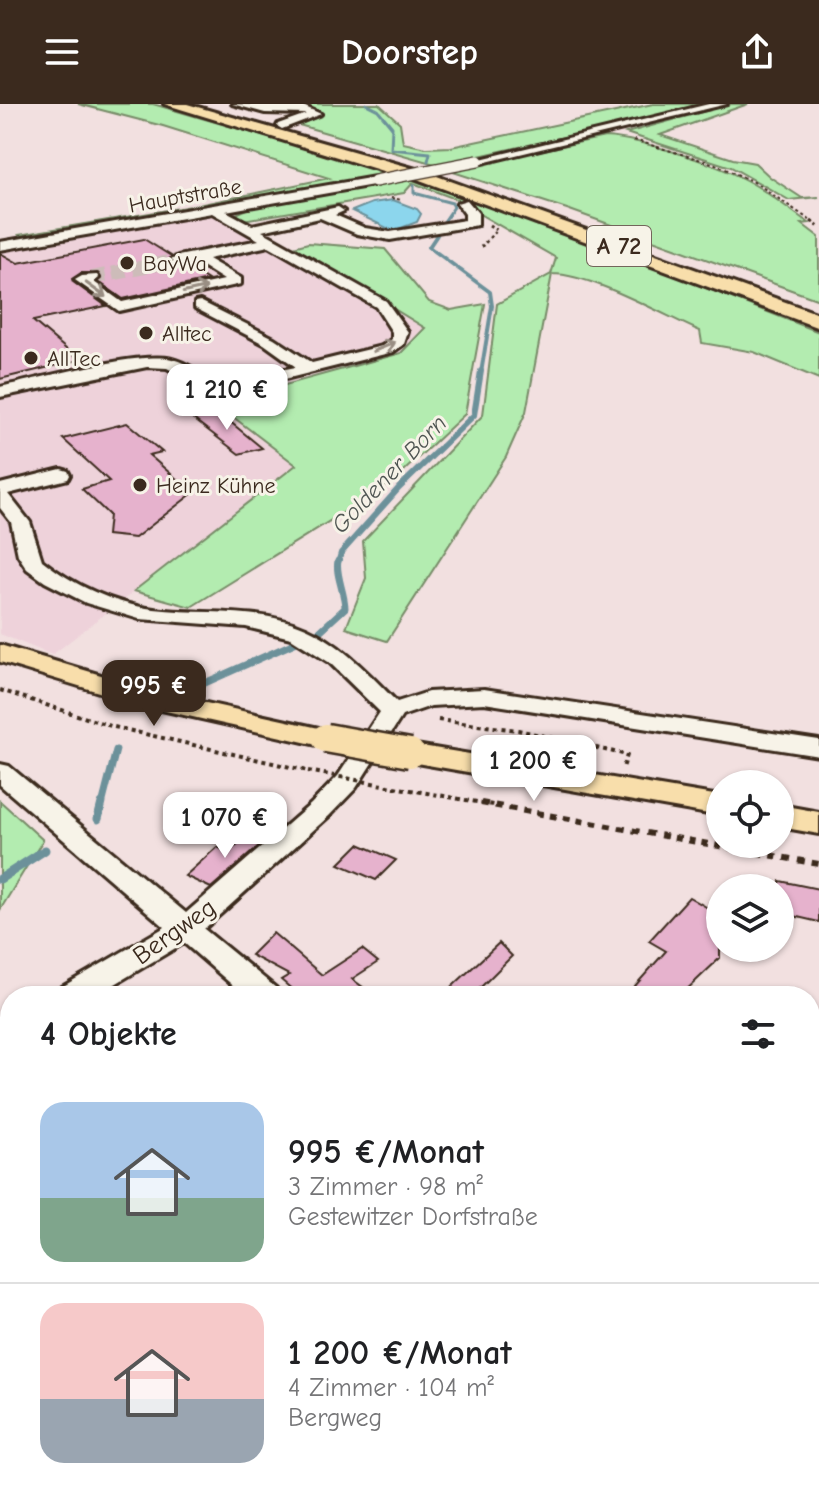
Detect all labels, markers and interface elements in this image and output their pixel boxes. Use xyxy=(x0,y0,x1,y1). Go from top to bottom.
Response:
icon: menu xyxy=(40,30,84,74)
icon: share xyxy=(735,30,779,74)
text: Doorstep xyxy=(341,32,478,73)
street label: Hauptstraße xyxy=(127,173,244,219)
road number: A 72 xyxy=(587,226,651,266)
place label: BayWa xyxy=(143,251,207,277)
marker: BayWa xyxy=(118,254,136,272)
one-way arrow xyxy=(85,282,107,299)
one-way arrow xyxy=(182,282,207,297)
place label: Alltec xyxy=(162,321,212,347)
marker: Alltec xyxy=(137,324,155,342)
one-way arrow xyxy=(372,339,396,354)
place label: AllTec xyxy=(47,346,101,372)
marker: AllTec xyxy=(22,349,40,367)
pin: 1 210 € xyxy=(153,364,301,432)
text: 1 210 € xyxy=(185,375,269,405)
water label: Goldener Born xyxy=(326,409,452,539)
place label: Heinz Kühne xyxy=(156,473,276,499)
marker: Heinz Kühne xyxy=(131,476,149,494)
pin: 995 € xyxy=(98,660,210,728)
text: 995 € xyxy=(120,671,188,701)
pin: 1 200 € xyxy=(460,735,608,803)
text: 1 200 € xyxy=(489,746,579,776)
map controls xyxy=(706,770,794,962)
button: locate xyxy=(706,770,794,858)
pin: 1 070 € xyxy=(151,792,299,860)
text: 1 070 € xyxy=(181,803,269,833)
button: layers xyxy=(706,874,794,962)
street label: Bergweg xyxy=(127,892,222,971)
icon: filters xyxy=(736,1012,780,1056)
text: 4 Objekte xyxy=(40,1014,177,1054)
text: 995 €/Monat xyxy=(288,1132,484,1172)
icon: home xyxy=(104,1134,200,1230)
text: 3 Zimmer · 98 m² xyxy=(288,1172,483,1202)
text: Gestewitzer Dorfstraße xyxy=(288,1202,538,1232)
text: 1 200 €/Monat xyxy=(288,1333,512,1373)
icon: home xyxy=(104,1335,200,1431)
text: 4 Zimmer · 104 m² xyxy=(288,1373,494,1403)
text: Bergweg xyxy=(288,1403,382,1433)

